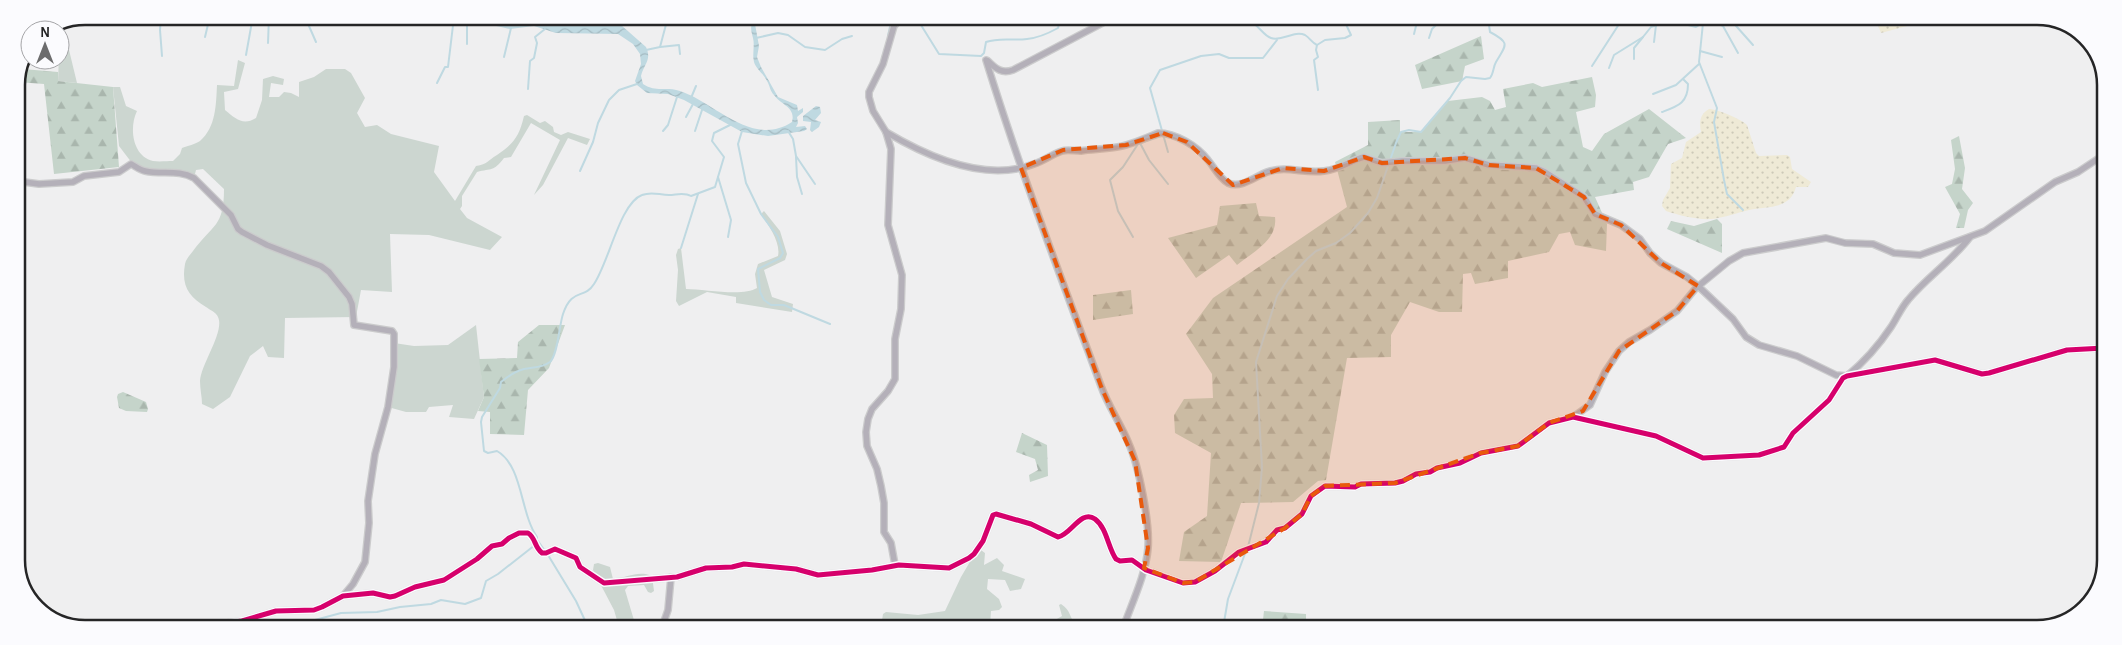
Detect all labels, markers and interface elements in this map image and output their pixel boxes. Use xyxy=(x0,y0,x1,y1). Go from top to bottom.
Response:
north arrow xyxy=(20,20,70,70)
text: N xyxy=(40,26,50,40)

